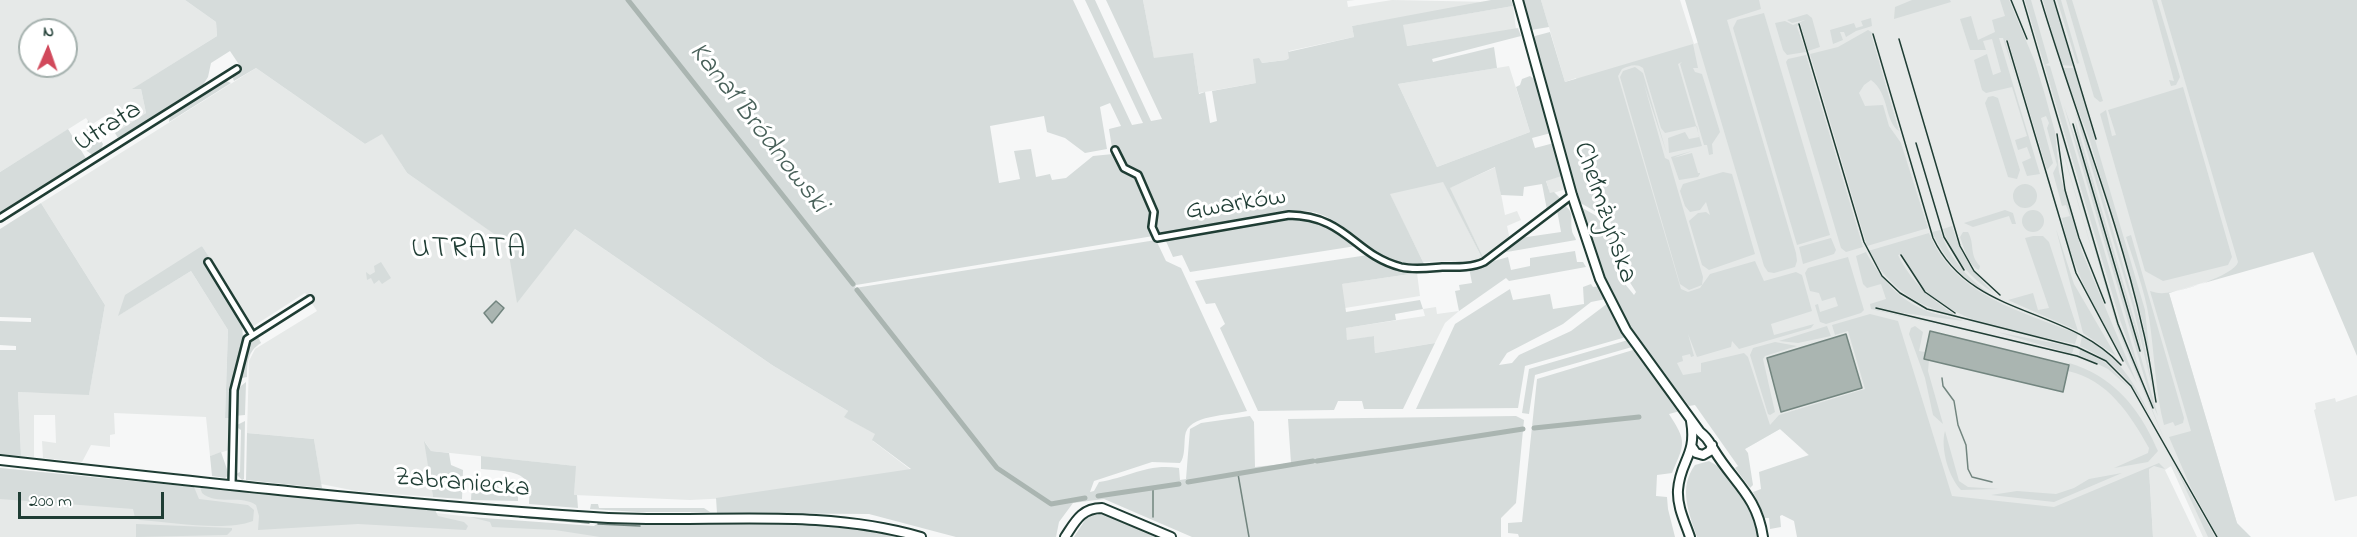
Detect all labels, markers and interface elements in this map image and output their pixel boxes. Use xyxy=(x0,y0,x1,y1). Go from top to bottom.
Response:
north arrow xyxy=(18,18,78,78)
text: N xyxy=(43,20,54,44)
water label: Kanał Bródnowski xyxy=(680,37,834,221)
street label: Utrata xyxy=(70,95,148,161)
street label: Chełmżyńska xyxy=(1564,138,1642,288)
street label: Gwarków xyxy=(1184,182,1288,230)
district label: UTRATA xyxy=(411,233,527,269)
street label: Zabraniecka xyxy=(393,463,531,507)
scale bar xyxy=(21,480,166,518)
text: 200 m xyxy=(29,489,72,515)

